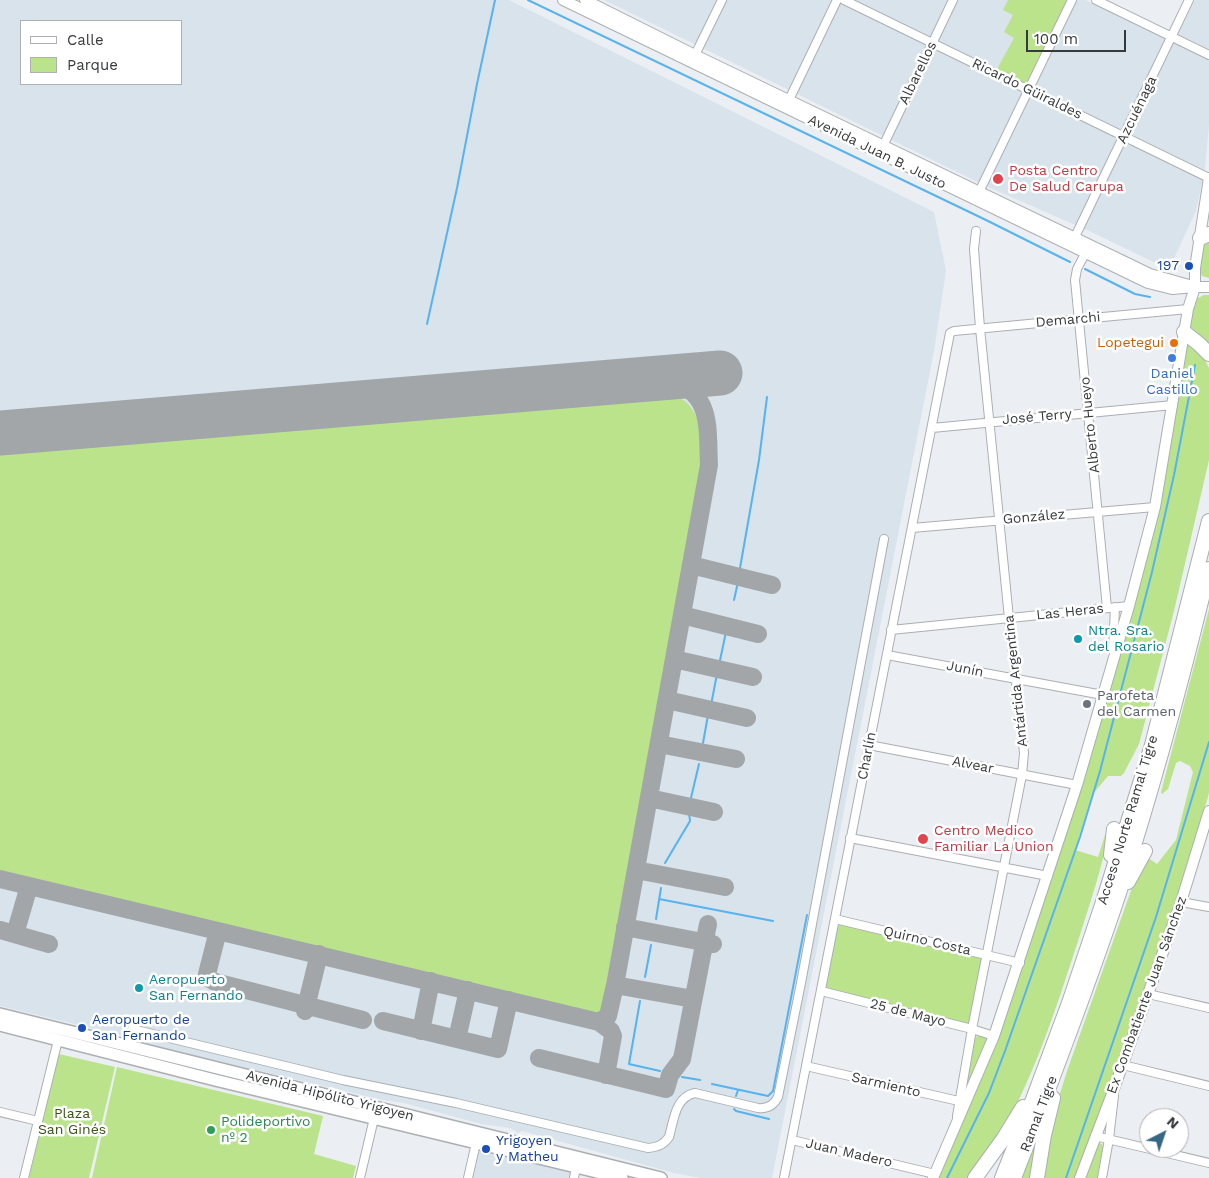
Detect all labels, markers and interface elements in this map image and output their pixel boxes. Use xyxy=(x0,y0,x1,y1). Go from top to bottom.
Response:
legend xyxy=(20,20,182,85)
scale bar xyxy=(1029,20,1129,52)
text: 100 m xyxy=(1034,30,1078,48)
text: Calle xyxy=(67,31,104,49)
street label: Albarellos xyxy=(896,39,940,107)
street label: Ricardo Güiraldes xyxy=(969,55,1085,123)
text: Parque xyxy=(67,56,118,74)
street label: Azcuénaga xyxy=(1113,73,1161,147)
street label: Avenida Juan B. Justo xyxy=(805,111,949,193)
place label: Posta Centro De Salud Carupa xyxy=(1009,163,1124,196)
marker: Posta Centro De Salud Carupa xyxy=(991,172,1005,186)
place label: 197 xyxy=(1157,258,1179,274)
marker: 197 xyxy=(1183,260,1195,272)
street label: Demarchi xyxy=(1035,309,1101,331)
place label: Lopetegui xyxy=(1097,335,1164,351)
marker: Lopetegui xyxy=(1168,337,1180,349)
marker: Daniel Castillo xyxy=(1166,352,1178,364)
place label: Daniel Castillo xyxy=(1146,366,1198,398)
street label: Alberto Hueyo xyxy=(1077,376,1103,474)
street label: José Terry xyxy=(1001,406,1073,428)
street label: González xyxy=(1002,506,1066,528)
street label: Las Heras xyxy=(1036,600,1104,624)
street label: Antártida Argentina xyxy=(1001,614,1031,748)
place label: Ntra. Sra. del Rosario xyxy=(1088,623,1165,656)
marker: Ntra. Sra. del Rosario xyxy=(1072,633,1084,645)
street label: Junín xyxy=(945,657,985,681)
place label: Parofeta del Carmen xyxy=(1097,688,1176,720)
marker: Parofeta del Carmen xyxy=(1081,698,1093,710)
street label: Charlín xyxy=(854,731,880,781)
street label: Acceso Norte Ramal Tigre xyxy=(1094,733,1162,907)
street label: Alvear xyxy=(951,753,995,777)
place label: Centro Medico Familiar La Union xyxy=(934,823,1054,856)
marker: Centro Medico Familiar La Union xyxy=(916,832,930,846)
street label: Ex Combatiente Juan Sánchez xyxy=(1103,894,1191,1096)
street label: Quirno Costa xyxy=(881,923,973,959)
place label: Aeropuerto San Fernando xyxy=(149,972,243,1004)
marker: Aeropuerto San Fernando xyxy=(133,982,145,994)
street label: 25 de Mayo xyxy=(868,995,948,1031)
place label: Aeropuerto de San Fernando xyxy=(92,1012,190,1044)
marker: Aeropuerto de San Fernando xyxy=(76,1022,88,1034)
street label: Avenida Hipólito Yrigoyen xyxy=(244,1067,416,1125)
street label: Sarmiento xyxy=(850,1069,922,1101)
street label: Ramal Tigre xyxy=(1017,1073,1061,1155)
park label: Plaza San Ginés xyxy=(38,1106,106,1138)
north arrow xyxy=(1139,1108,1189,1158)
text: N xyxy=(1164,1113,1182,1132)
place label: Polideportivo nº 2 xyxy=(221,1114,310,1146)
marker: Polideportivo nº 2 xyxy=(205,1124,217,1136)
place label: Yrigoyen y Matheu xyxy=(496,1133,559,1166)
street label: Juan Madero xyxy=(804,1135,894,1171)
marker: Yrigoyen y Matheu xyxy=(480,1143,492,1155)

